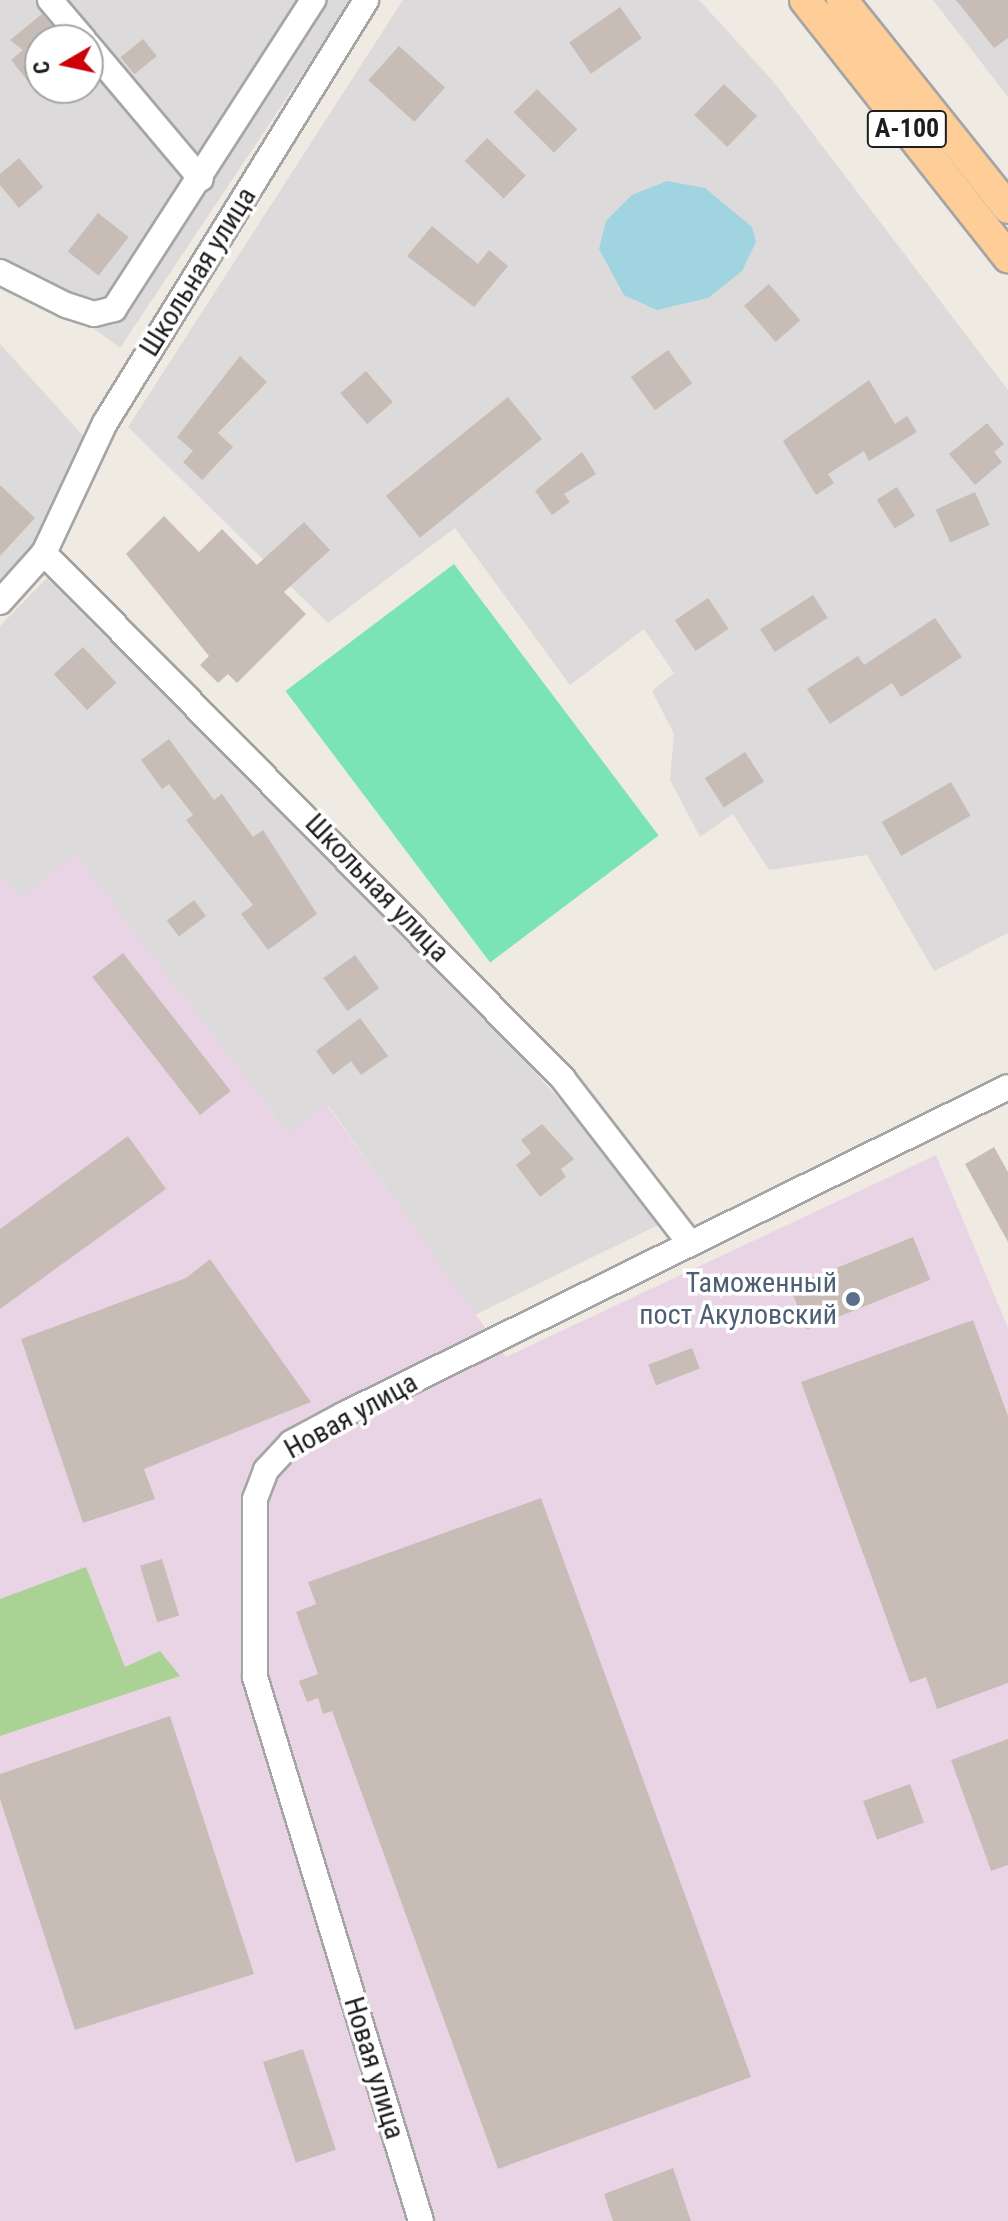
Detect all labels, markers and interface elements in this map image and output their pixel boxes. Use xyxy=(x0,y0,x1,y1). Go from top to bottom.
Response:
north arrow xyxy=(24,24,104,104)
text: С xyxy=(28,59,55,76)
road number: А-100 xyxy=(865,107,949,151)
street label: Школьная улица xyxy=(133,181,263,363)
street label: Школьная улица xyxy=(298,807,456,969)
place label: Таможенный пост Акуловский xyxy=(639,1266,837,1332)
marker: Таможенный пост Акуловский xyxy=(844,1290,862,1308)
street label: Новая улица xyxy=(279,1366,423,1466)
street label: Новая улица xyxy=(337,1993,411,2143)

